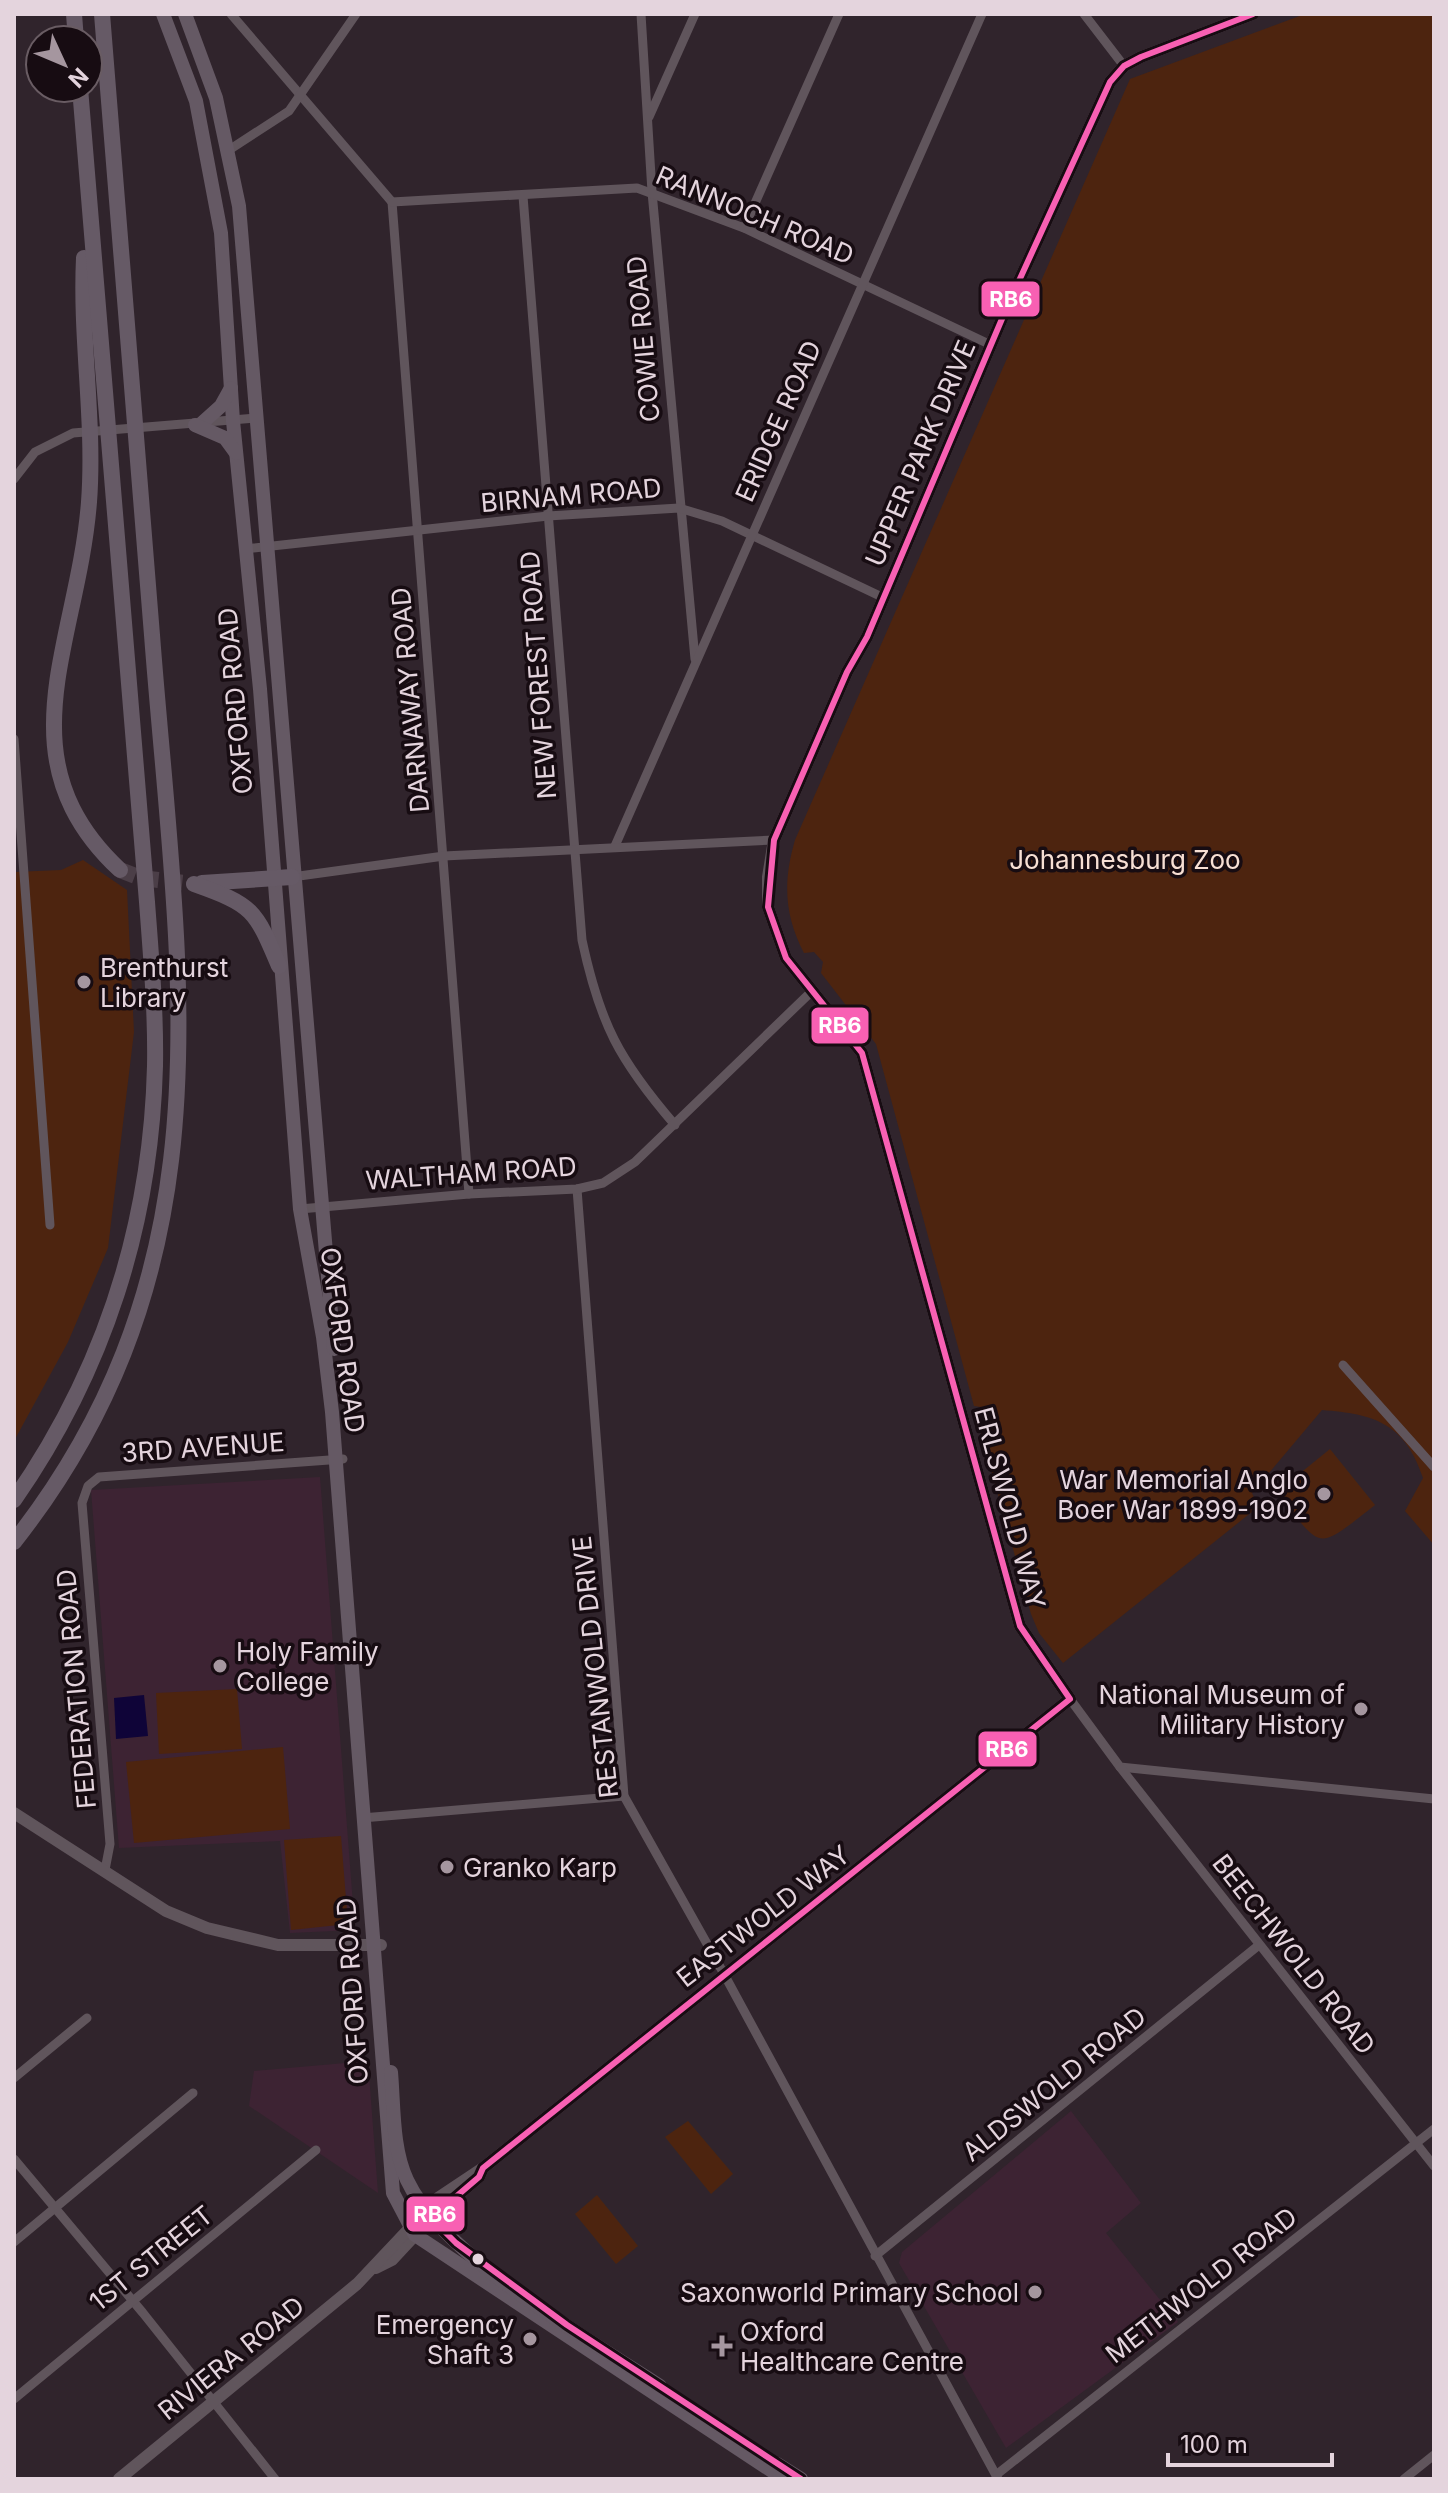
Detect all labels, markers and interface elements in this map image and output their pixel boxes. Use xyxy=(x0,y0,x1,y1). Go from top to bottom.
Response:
north arrow xyxy=(24,24,104,104)
text: N xyxy=(63,63,94,93)
street label: RANNOCH ROAD xyxy=(651,159,859,271)
street label: COWIE ROAD xyxy=(620,255,666,423)
line badge: RB6 xyxy=(980,280,1041,318)
text: RB6 xyxy=(989,286,1033,312)
street label: UPPER PARK DRIVE xyxy=(858,335,982,571)
street label: ERIDGE ROAD xyxy=(729,336,827,506)
street label: BIRNAM ROAD xyxy=(479,472,663,518)
street label: NEW FOREST ROAD xyxy=(514,550,562,800)
street label: DARNAWAY ROAD xyxy=(385,586,435,814)
street label: OXFORD ROAD xyxy=(211,606,259,796)
park label: Johannesburg Zoo xyxy=(1009,844,1241,875)
place label: Brenthurst Library xyxy=(100,952,228,1013)
marker: Brenthurst Library xyxy=(75,973,93,991)
line badge: RB6 xyxy=(810,1006,870,1045)
text: RB6 xyxy=(818,1012,862,1038)
street label: WALTHAM ROAD xyxy=(364,1150,578,1196)
street label: OXFORD ROAD xyxy=(315,1245,371,1435)
street label: ERLSWOLD WAY xyxy=(968,1404,1052,1612)
street label: 3RD AVENUE xyxy=(121,1426,285,1468)
place label: War Memorial Anglo Boer War 1899-1902 xyxy=(1057,1464,1308,1525)
marker: War Memorial Anglo Boer War 1899-1902 xyxy=(1315,1485,1333,1503)
street label: RESTANWOLD DRIVE xyxy=(566,1534,624,1800)
street label: FEDERATION ROAD xyxy=(50,1568,102,1810)
place label: Holy Family College xyxy=(236,1636,379,1697)
marker: Holy Family College xyxy=(211,1657,229,1675)
place label: National Museum of Military History xyxy=(1098,1679,1345,1740)
marker: National Museum of Military History xyxy=(1352,1700,1370,1718)
line badge: RB6 xyxy=(977,1730,1038,1768)
text: RB6 xyxy=(985,1736,1029,1762)
street label: EASTWOLD WAY xyxy=(670,1839,856,1993)
street label: BEECHWOLD ROAD xyxy=(1206,1848,1382,2060)
place label: Granko Karp xyxy=(463,1852,617,1883)
marker: Granko Karp xyxy=(438,1858,456,1876)
street label: OXFORD ROAD xyxy=(330,1897,374,2085)
street label: ALDSWOLD ROAD xyxy=(956,2001,1152,2167)
line badge: RB6 xyxy=(405,2195,466,2233)
street label: 1ST STREET xyxy=(83,2199,219,2317)
text: RB6 xyxy=(413,2201,457,2227)
street label: METHWOLD ROAD xyxy=(1099,2201,1303,2369)
unlabelled marker xyxy=(470,2251,486,2267)
place label: Saxonworld Primary School xyxy=(680,2277,1019,2308)
marker: Saxonworld Primary School xyxy=(1026,2283,1044,2301)
street label: RIVIERA ROAD xyxy=(152,2290,310,2426)
place label: Emergency Shaft 3 xyxy=(376,2309,514,2370)
place label: Oxford Healthcare Centre xyxy=(740,2316,964,2377)
marker: Emergency Shaft 3 xyxy=(521,2330,539,2348)
marker: Oxford Healthcare Centre xyxy=(711,2335,733,2357)
scale bar xyxy=(1168,2417,1332,2467)
text: 100 m xyxy=(1180,2430,1248,2459)

